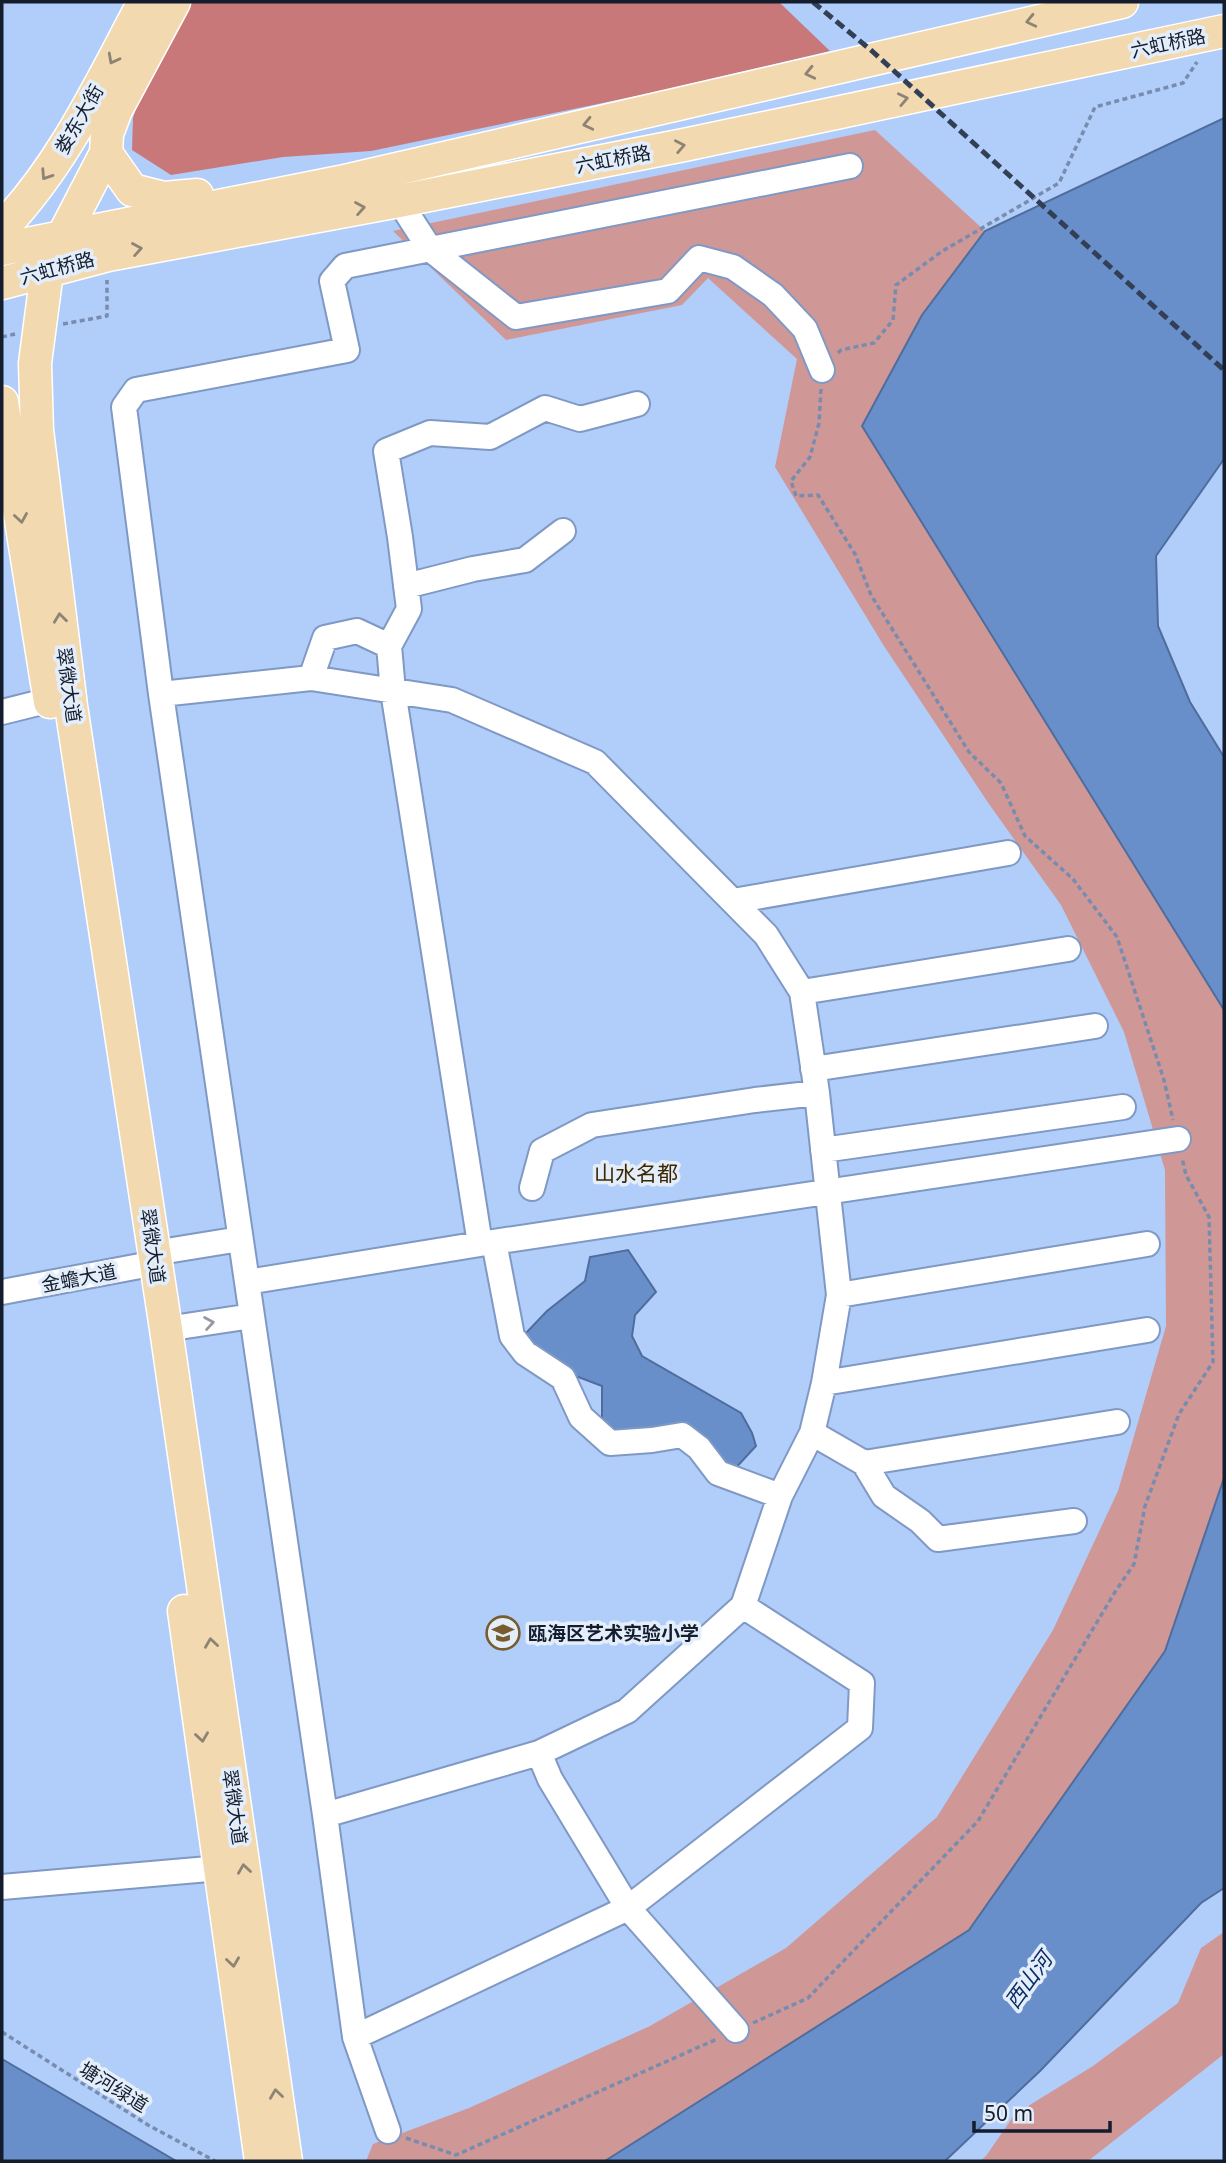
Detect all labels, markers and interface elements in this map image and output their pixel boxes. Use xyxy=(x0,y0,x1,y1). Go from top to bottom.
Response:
one-way arrow xyxy=(1026,13,1038,27)
street label: 六虹桥路 xyxy=(1128,22,1208,64)
one-way arrow xyxy=(108,52,121,64)
one-way arrow xyxy=(804,64,816,79)
street label: 娄东大街 xyxy=(49,80,109,158)
one-way arrow xyxy=(897,93,909,108)
one-way arrow xyxy=(582,116,594,130)
street label: 六虹桥路 xyxy=(573,139,653,179)
one-way arrow xyxy=(674,140,686,155)
one-way arrow xyxy=(41,167,54,180)
one-way arrow xyxy=(354,202,366,217)
one-way arrow xyxy=(131,242,143,257)
street label: 六虹桥路 xyxy=(17,246,97,290)
one-way arrow xyxy=(13,512,28,524)
one-way arrow xyxy=(53,613,68,624)
street label: 翠微大道 xyxy=(51,646,87,724)
district label: 山水名都 xyxy=(594,1159,678,1187)
street label: 翠微大道 xyxy=(135,1207,171,1285)
street label: 金蟾大道 xyxy=(39,1258,119,1298)
one-way arrow xyxy=(203,1316,215,1331)
school or university icon: 瓯海区艺术实验小学 xyxy=(484,1614,522,1652)
place label: 瓯海区艺术实验小学 xyxy=(528,1620,699,1646)
one-way arrow xyxy=(204,1638,219,1649)
one-way arrow xyxy=(194,1731,209,1742)
street label: 翠微大道 xyxy=(217,1768,253,1846)
one-way arrow xyxy=(236,1863,251,1874)
water label: 西山河 xyxy=(998,1943,1060,2014)
one-way arrow xyxy=(225,1956,240,1968)
street label: 塘河绿道 xyxy=(75,2056,153,2118)
one-way arrow xyxy=(269,2088,284,2100)
scale bar xyxy=(974,2090,1110,2134)
text: 50 m xyxy=(984,2099,1033,2127)

